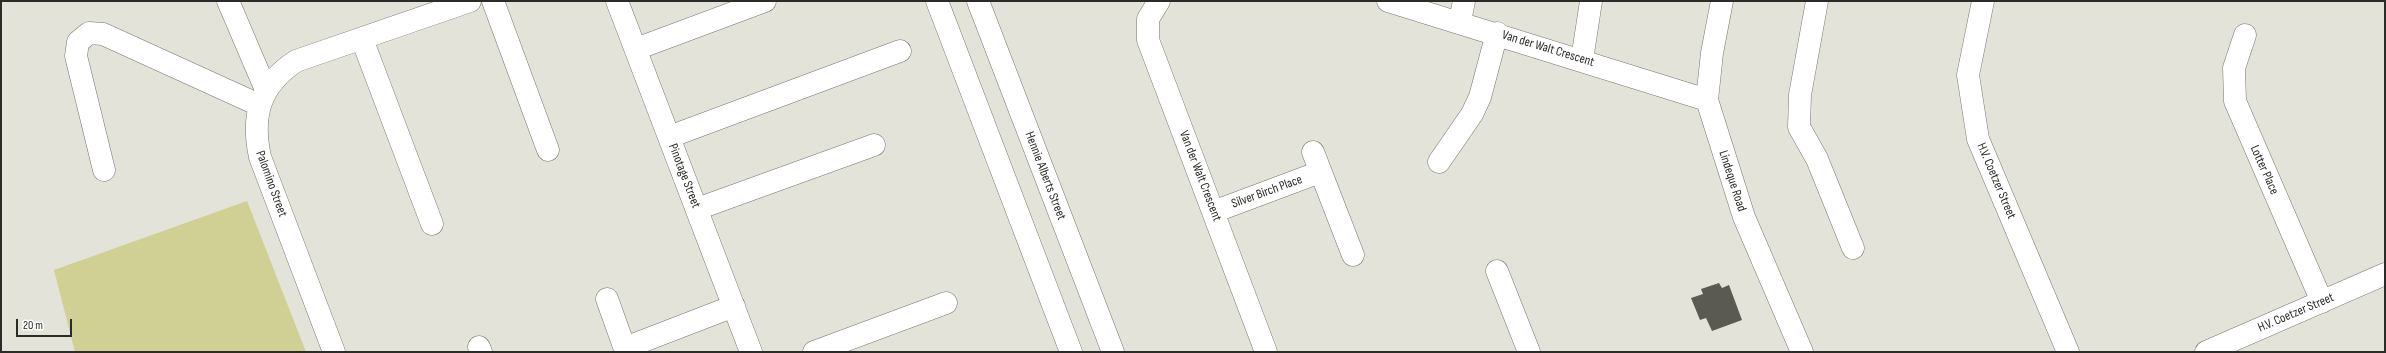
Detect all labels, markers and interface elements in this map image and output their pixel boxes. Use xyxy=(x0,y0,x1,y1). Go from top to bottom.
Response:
street label: Van der Walt Crescent xyxy=(1500,28,1596,70)
street label: Van der Walt Crescent xyxy=(1176,129,1224,223)
street label: Hennie Alberts Street xyxy=(1021,130,1069,222)
street label: H.V. Coetzer Street xyxy=(1973,141,2019,221)
street label: Pinotage Street xyxy=(665,142,703,210)
street label: Lotter Place xyxy=(2246,143,2282,197)
street label: Palomino Street xyxy=(252,149,290,219)
street label: Lindeque Road xyxy=(1715,149,1749,213)
street label: Silver Birch Place xyxy=(1229,172,1305,212)
street label: H.V. Coetzer Street xyxy=(2256,290,2336,336)
scale bar xyxy=(18,311,74,337)
text: 20 m xyxy=(23,318,43,333)

